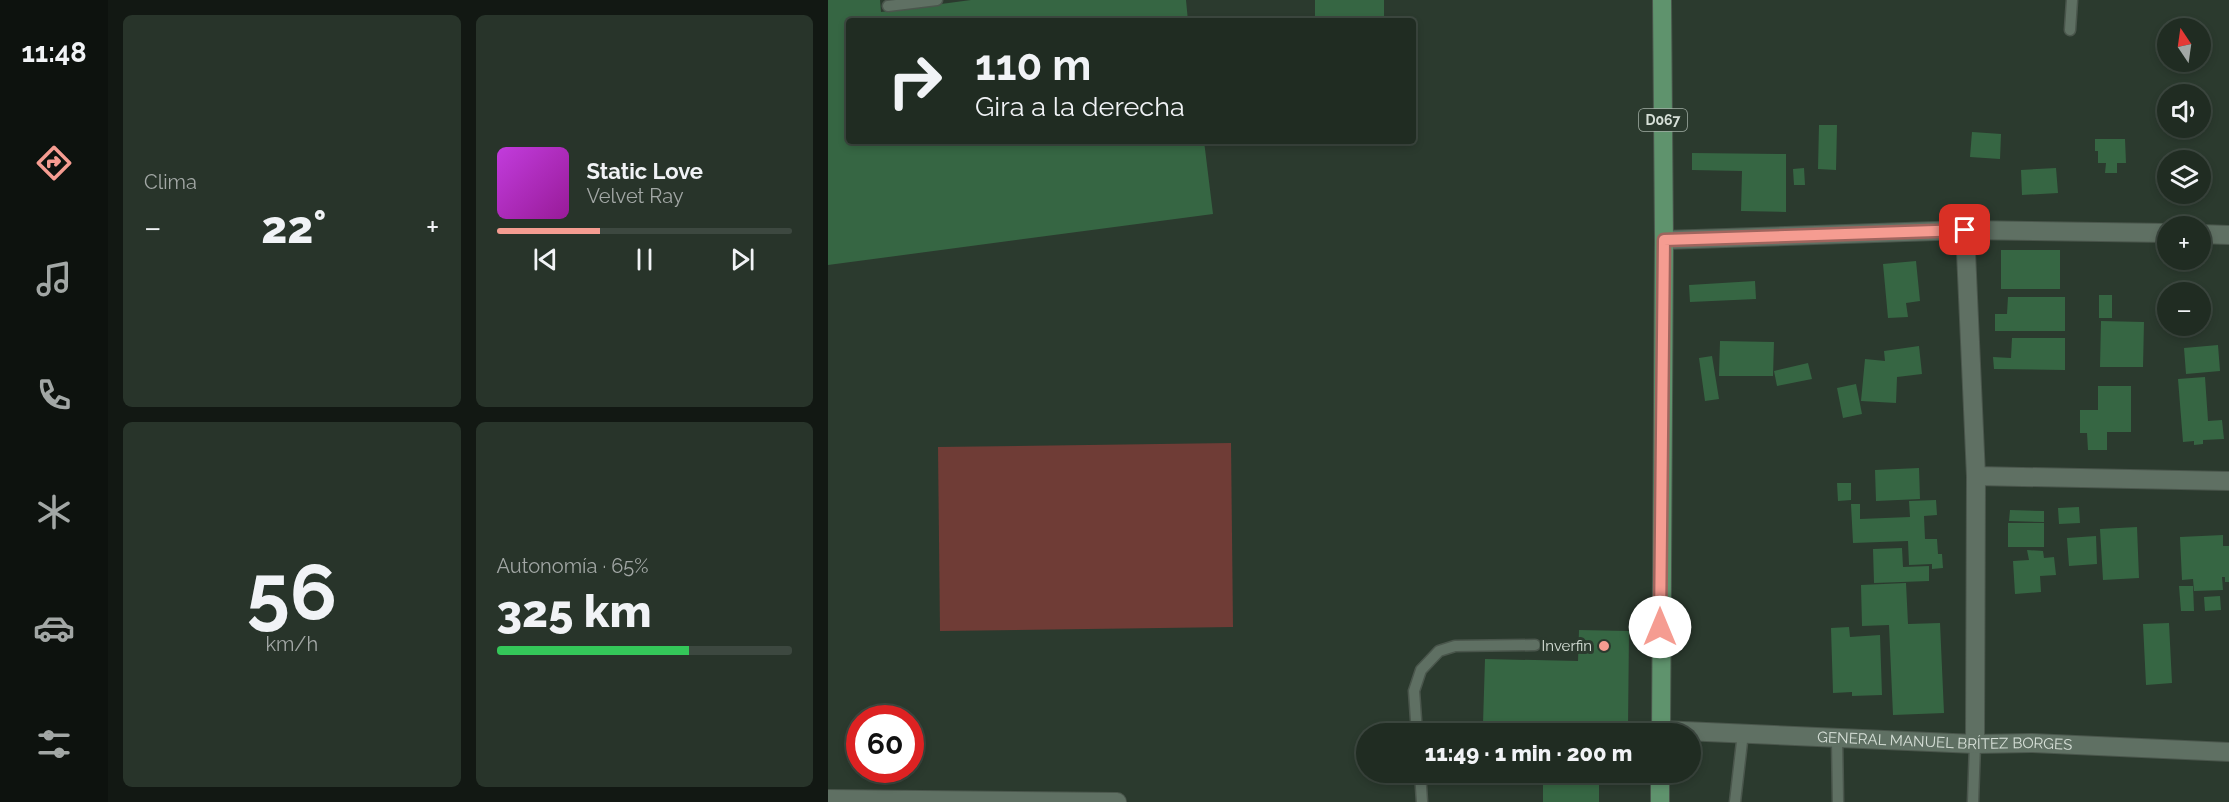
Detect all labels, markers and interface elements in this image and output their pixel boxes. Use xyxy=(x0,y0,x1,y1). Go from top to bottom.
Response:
north arrow xyxy=(2157,18,2211,72)
map controls xyxy=(2157,18,2211,336)
text: 11:48 xyxy=(21,37,87,68)
text: 110 m xyxy=(975,41,1091,90)
icon: right xyxy=(876,42,954,120)
button: sound xyxy=(2157,84,2211,138)
text: Gira a la derecha xyxy=(975,91,1185,122)
road number: D067 xyxy=(1639,109,1687,131)
icon: directions xyxy=(33,142,75,184)
button: layers xyxy=(2157,150,2211,204)
text: Static Love xyxy=(587,158,703,184)
text: Clima xyxy=(144,170,197,194)
text: Velvet Ray xyxy=(587,184,684,208)
text: 22° xyxy=(261,201,326,254)
pin xyxy=(1939,204,1990,255)
text: − xyxy=(144,208,162,247)
text: + xyxy=(426,208,439,247)
icon: arrive xyxy=(1948,213,1981,246)
button: + xyxy=(2157,216,2211,270)
icon: previous xyxy=(529,243,562,276)
icon: pause xyxy=(628,243,661,276)
icon: next xyxy=(726,243,759,276)
icon: music xyxy=(33,258,75,300)
button: − xyxy=(2157,282,2211,336)
icon: phone xyxy=(33,374,75,416)
icon: climate xyxy=(33,491,75,533)
text: 56 xyxy=(246,547,337,638)
text: Autonomía · 65% xyxy=(497,554,649,578)
text: 325 km xyxy=(497,585,651,638)
position arrow xyxy=(1628,595,1692,659)
icon: car xyxy=(33,607,75,649)
text: km/h xyxy=(265,632,318,656)
place label: Inverfin xyxy=(1542,637,1592,655)
marker: Inverfin xyxy=(1597,639,1611,653)
speed limit sign: 60 xyxy=(846,705,924,783)
icon: filters xyxy=(33,723,75,765)
street label: GENERAL MANUEL BRÍTEZ BORGES xyxy=(1817,728,2073,754)
text: 11:49 · 1 min · 200 m xyxy=(1425,740,1632,766)

